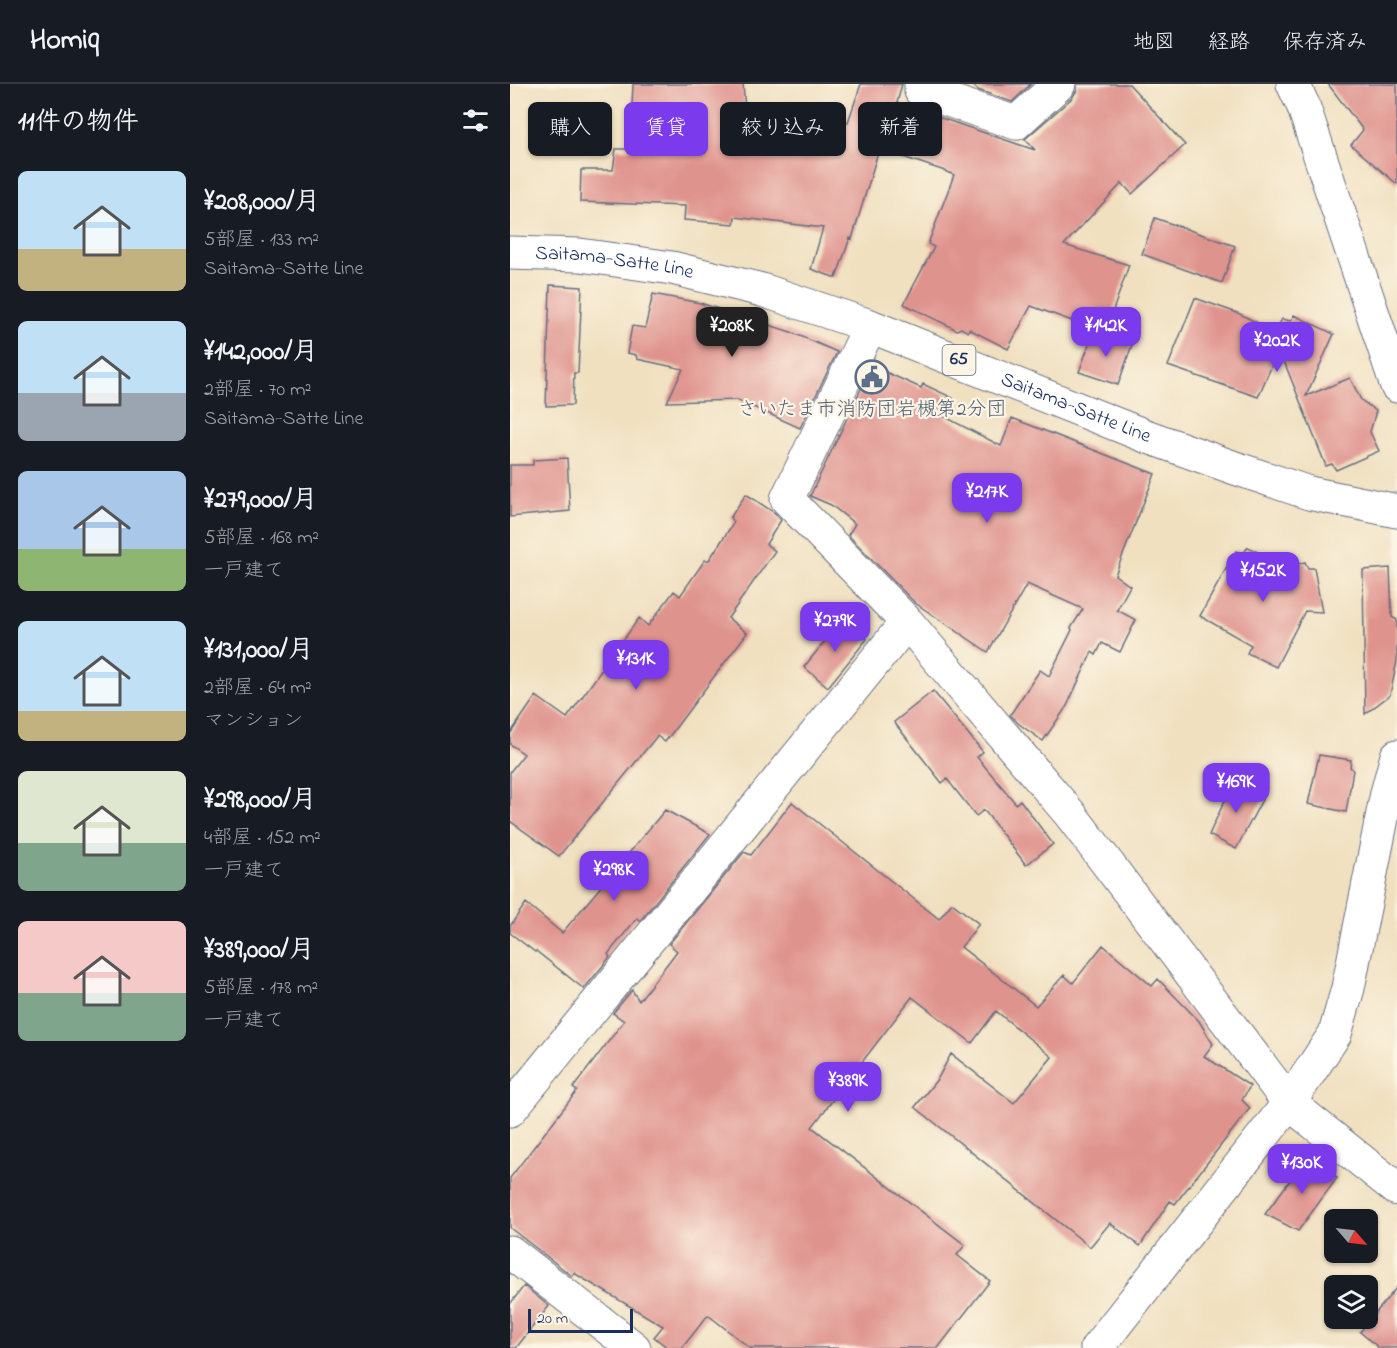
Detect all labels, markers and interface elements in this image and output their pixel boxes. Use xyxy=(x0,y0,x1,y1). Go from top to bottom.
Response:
text: Homiq xyxy=(30,21,99,62)
text: 地図 xyxy=(1133,28,1175,58)
text: 経路 xyxy=(1208,28,1250,58)
text: 保存済み xyxy=(1283,28,1367,58)
chip: 購入 xyxy=(528,102,612,156)
chip: 賃貸 xyxy=(624,102,708,156)
chip: 絞り込み xyxy=(720,102,846,156)
chip: 新着 xyxy=(858,102,942,156)
text: 11件の物件 xyxy=(18,104,139,142)
icon: filters xyxy=(459,104,492,137)
text: ¥208,000/月 xyxy=(204,184,320,222)
icon: home xyxy=(66,195,138,267)
text: 5部屋 · 133 m² xyxy=(204,226,319,255)
street label: Saitama-Satte Line xyxy=(535,239,697,287)
text: Saitama-Satte Line xyxy=(204,255,363,284)
pin: ¥208K xyxy=(690,307,774,358)
pin: ¥142K xyxy=(1064,307,1148,358)
text: ¥208K xyxy=(710,312,754,341)
text: ¥142K xyxy=(1085,312,1127,341)
pin: ¥202K xyxy=(1235,322,1319,373)
text: ¥202K xyxy=(1254,327,1300,356)
text: ¥142,000/月 xyxy=(204,334,318,372)
icon: home xyxy=(66,345,138,417)
road number: 65 xyxy=(942,345,976,375)
public building icon: さいたま市消防団岩槻第2分団 xyxy=(854,359,890,395)
street label: Saitama-Satte Line xyxy=(996,365,1155,451)
text: 2部屋 · 70 m² xyxy=(204,376,312,405)
place label: さいたま市消防団岩槻第2分団 xyxy=(737,396,1007,425)
text: Saitama-Satte Line xyxy=(204,405,363,434)
pin: ¥217K xyxy=(945,473,1029,524)
text: ¥217K xyxy=(966,478,1008,507)
text: ¥279,000/月 xyxy=(204,482,318,520)
icon: home xyxy=(66,495,138,567)
text: 5部屋 · 168 m² xyxy=(204,524,319,553)
pin: ¥152K xyxy=(1221,552,1305,603)
text: 一戸建て xyxy=(204,557,284,586)
text: ¥152K xyxy=(1240,557,1286,586)
pin: ¥279K xyxy=(793,602,877,653)
text: ¥279K xyxy=(814,607,856,636)
text: ¥131,000/月 xyxy=(204,632,314,670)
pin: ¥131K xyxy=(594,640,678,691)
icon: home xyxy=(66,645,138,717)
text: ¥131K xyxy=(617,645,655,674)
text: 2部屋 · 64 m² xyxy=(204,674,312,703)
text: マンション xyxy=(204,707,303,736)
pin: ¥169K xyxy=(1194,763,1278,814)
text: ¥169K xyxy=(1217,768,1255,797)
text: ¥298,000/月 xyxy=(204,782,317,820)
icon: home xyxy=(66,795,138,867)
text: 4部屋 · 152 m² xyxy=(204,824,321,853)
pin: ¥298K xyxy=(572,851,656,902)
text: ¥298K xyxy=(594,856,634,885)
text: 一戸建て xyxy=(204,857,284,886)
text: ¥389,000/月 xyxy=(204,932,315,970)
icon: home xyxy=(66,945,138,1017)
text: 5部屋 · 178 m² xyxy=(204,974,318,1003)
text: 一戸建て xyxy=(204,1007,284,1036)
pin: ¥389K xyxy=(806,1062,890,1113)
text: ¥389K xyxy=(828,1067,868,1096)
pin: ¥130K xyxy=(1260,1144,1344,1195)
text: ¥130K xyxy=(1282,1149,1322,1178)
north arrow xyxy=(1324,1209,1378,1263)
map controls xyxy=(1324,1209,1378,1329)
button: layers xyxy=(1324,1275,1378,1329)
scale bar xyxy=(528,1306,633,1334)
text: 20 m xyxy=(537,1307,568,1331)

